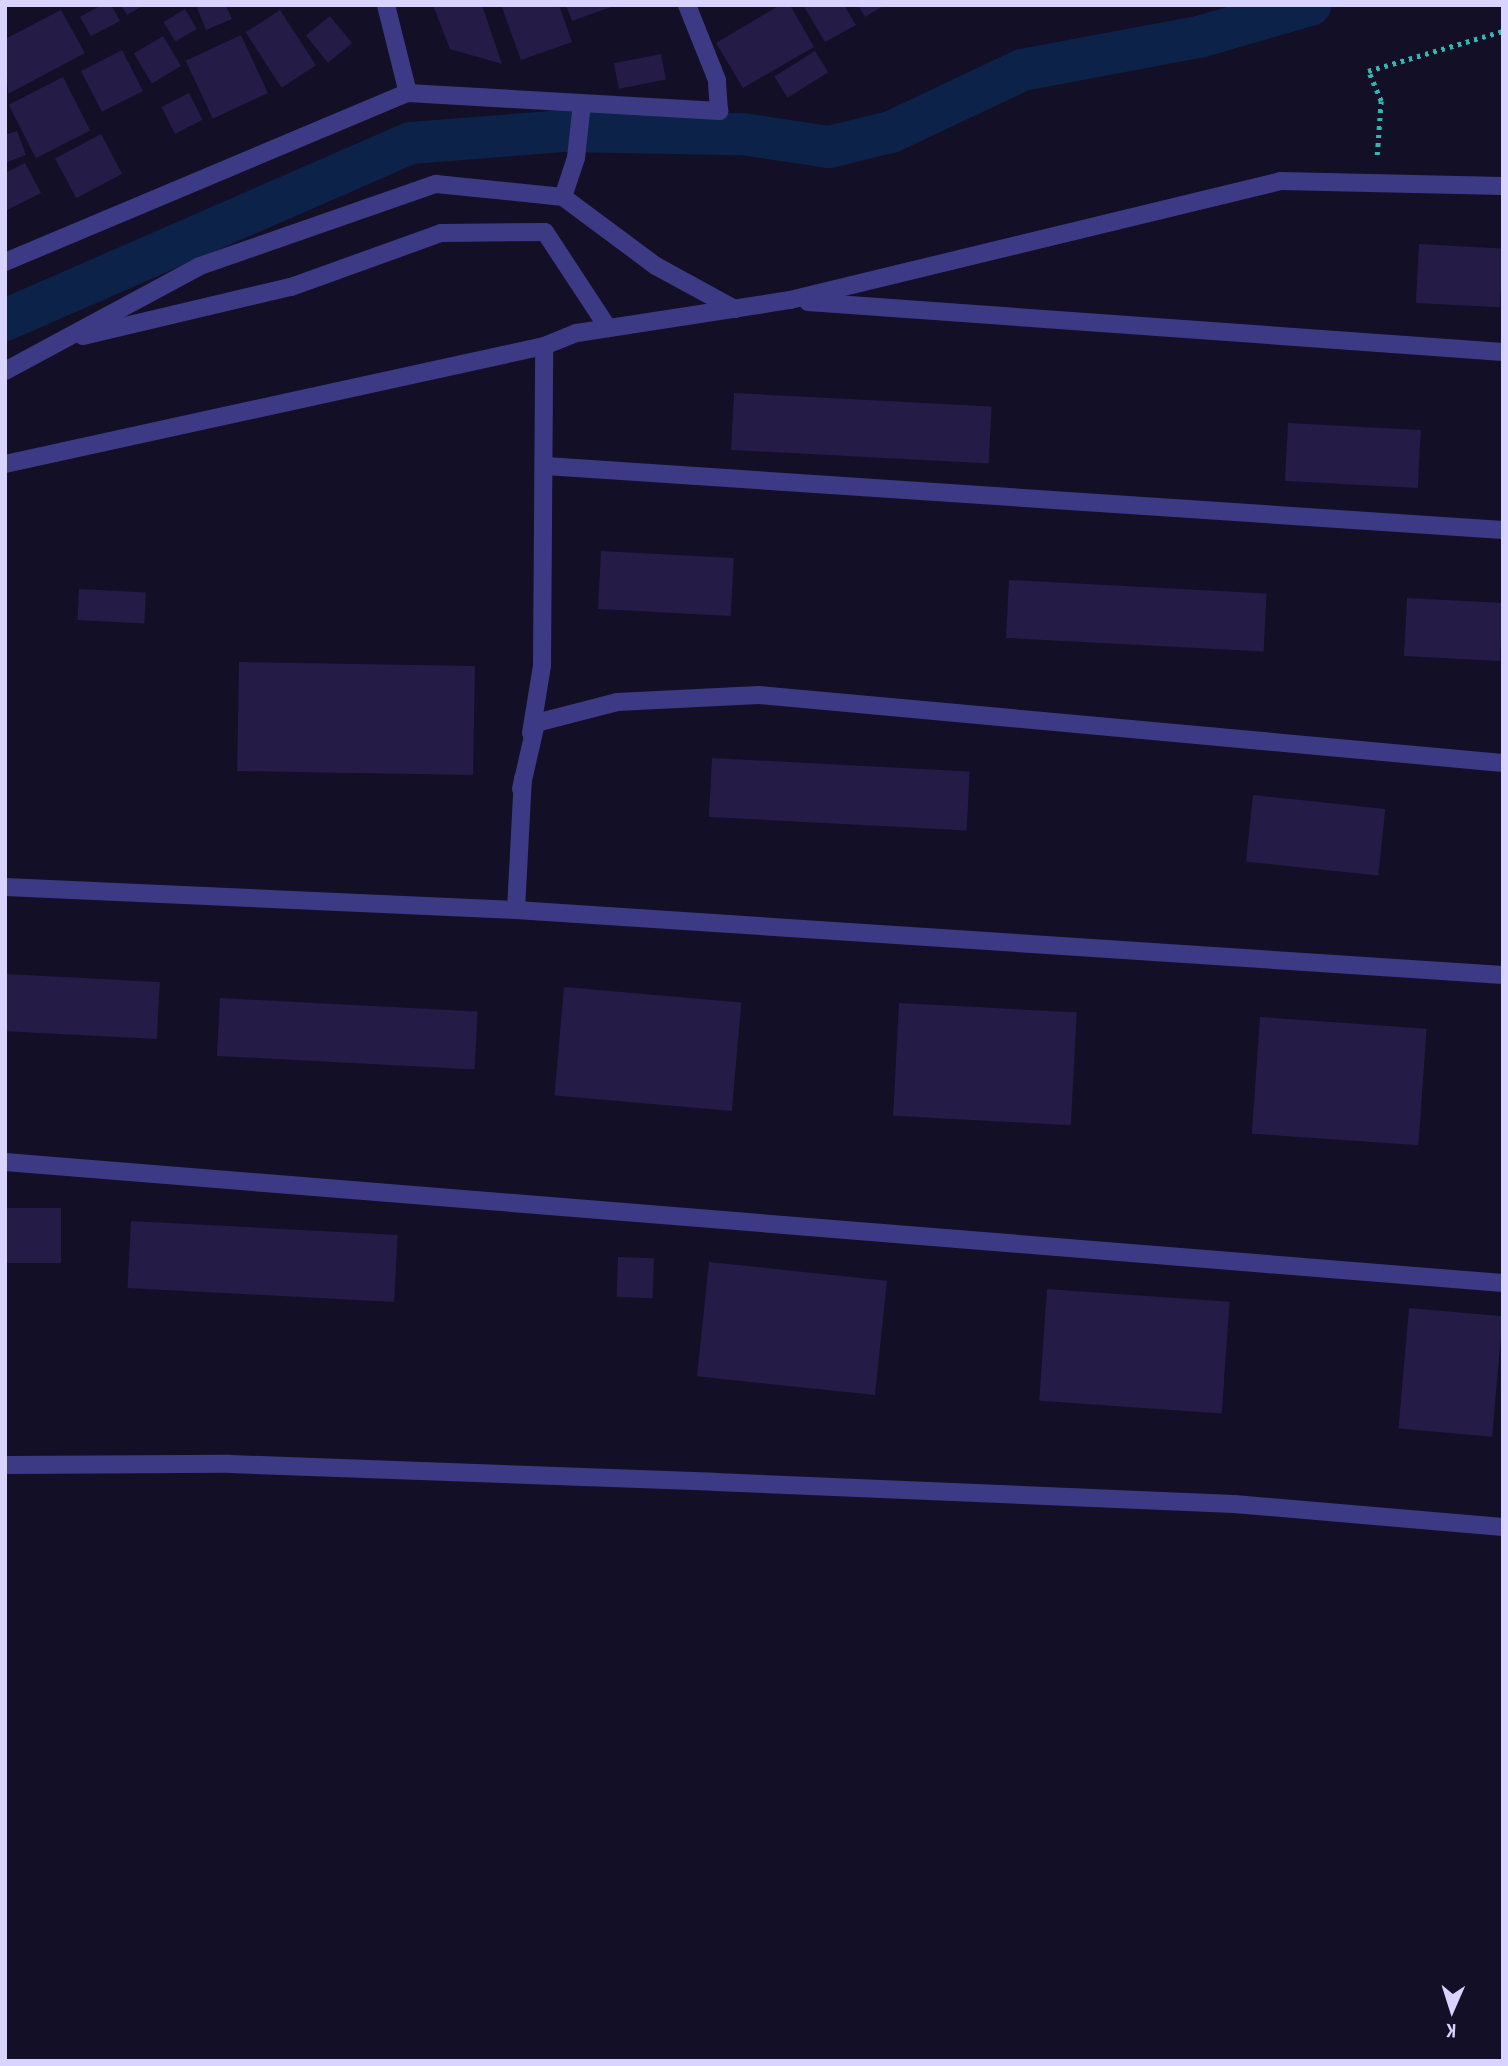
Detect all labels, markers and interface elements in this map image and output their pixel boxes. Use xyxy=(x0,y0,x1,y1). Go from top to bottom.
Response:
north arrow xyxy=(1417,1975,1487,2045)
text: K xyxy=(1445,2019,1456,2043)

